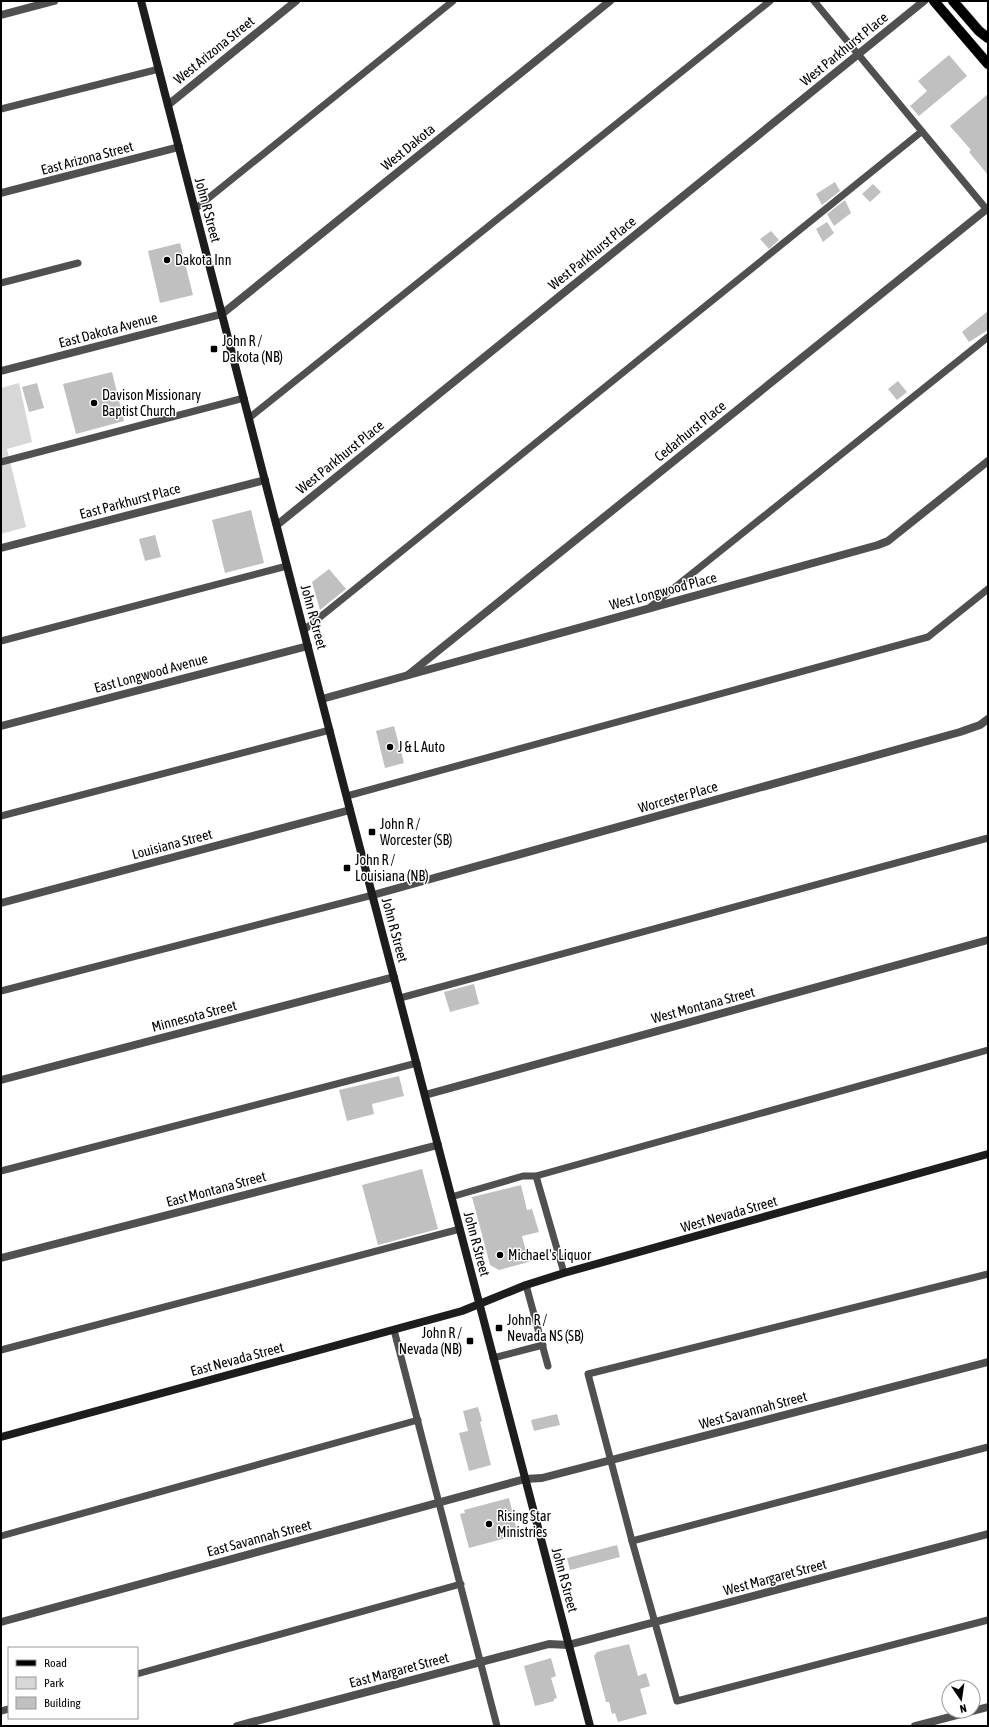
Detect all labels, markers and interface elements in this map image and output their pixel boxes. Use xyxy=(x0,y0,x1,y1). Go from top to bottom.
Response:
street label: West Parkhurst Place xyxy=(797,9,891,89)
street label: West Arizona Street xyxy=(171,13,257,87)
street label: West Dakota xyxy=(378,121,438,173)
street label: East Arizona Street xyxy=(39,138,135,178)
street label: John R Street xyxy=(192,176,224,244)
street label: West Parkhurst Place xyxy=(545,213,639,293)
place label: Dakota Inn xyxy=(175,252,231,268)
marker: Dakota Inn xyxy=(162,255,172,265)
street label: East Dakota Avenue xyxy=(57,309,159,351)
place label: John R / Dakota (NB) xyxy=(222,333,283,365)
marker: John R / Dakota (NB) xyxy=(209,344,219,354)
place label: Davison Missionary Baptist Church xyxy=(102,387,201,419)
street label: Cedarhurst Place xyxy=(651,397,729,465)
marker: Davison Missionary Baptist Church xyxy=(89,398,99,408)
street label: West Parkhurst Place xyxy=(293,417,387,497)
street label: East Parkhurst Place xyxy=(78,480,182,522)
street label: West Longwood Place xyxy=(608,569,718,613)
street label: John R Street xyxy=(298,583,330,651)
street label: East Longwood Avenue xyxy=(92,650,210,696)
place label: J & L Auto xyxy=(398,739,445,755)
marker: J & L Auto xyxy=(385,742,395,752)
street label: Worcester Place xyxy=(636,778,720,816)
place label: John R / Worcester (SB) xyxy=(380,816,452,848)
street label: Louisiana Street xyxy=(130,826,214,862)
marker: John R / Worcester (SB) xyxy=(367,827,377,837)
place label: John R / Louisiana (NB) xyxy=(355,852,429,884)
marker: John R / Louisiana (NB) xyxy=(342,863,352,873)
street label: John R Street xyxy=(379,896,411,964)
street label: West Montana Street xyxy=(650,984,756,1026)
street label: Minnesota Street xyxy=(150,997,238,1035)
street label: East Montana Street xyxy=(164,1168,268,1210)
street label: West Nevada Street xyxy=(679,1193,779,1235)
street label: John R Street xyxy=(461,1210,493,1278)
place label: Michael's Liquor xyxy=(508,1247,592,1263)
marker: Michael's Liquor xyxy=(495,1250,505,1260)
place label: John R / Nevada NS (SB) xyxy=(507,1312,584,1344)
marker: John R / Nevada NS (SB) xyxy=(494,1323,504,1333)
place label: John R / Nevada (NB) xyxy=(399,1325,462,1357)
marker: John R / Nevada (NB) xyxy=(465,1336,475,1346)
street label: East Nevada Street xyxy=(189,1339,285,1379)
street label: West Savannah Street xyxy=(697,1388,809,1432)
place label: Rising Star Ministries xyxy=(497,1508,552,1540)
street label: East Savannah Street xyxy=(205,1516,313,1560)
marker: Rising Star Ministries xyxy=(484,1519,494,1529)
street label: John R Street xyxy=(549,1546,581,1614)
street label: West Margaret Street xyxy=(722,1556,828,1598)
legend xyxy=(8,1647,138,1719)
street label: East Margaret Street xyxy=(347,1649,451,1691)
text: Road xyxy=(44,1656,67,1670)
text: Park xyxy=(44,1676,65,1690)
north arrow xyxy=(941,1679,981,1719)
text: Building xyxy=(44,1696,82,1710)
text: N xyxy=(959,1702,968,1715)

